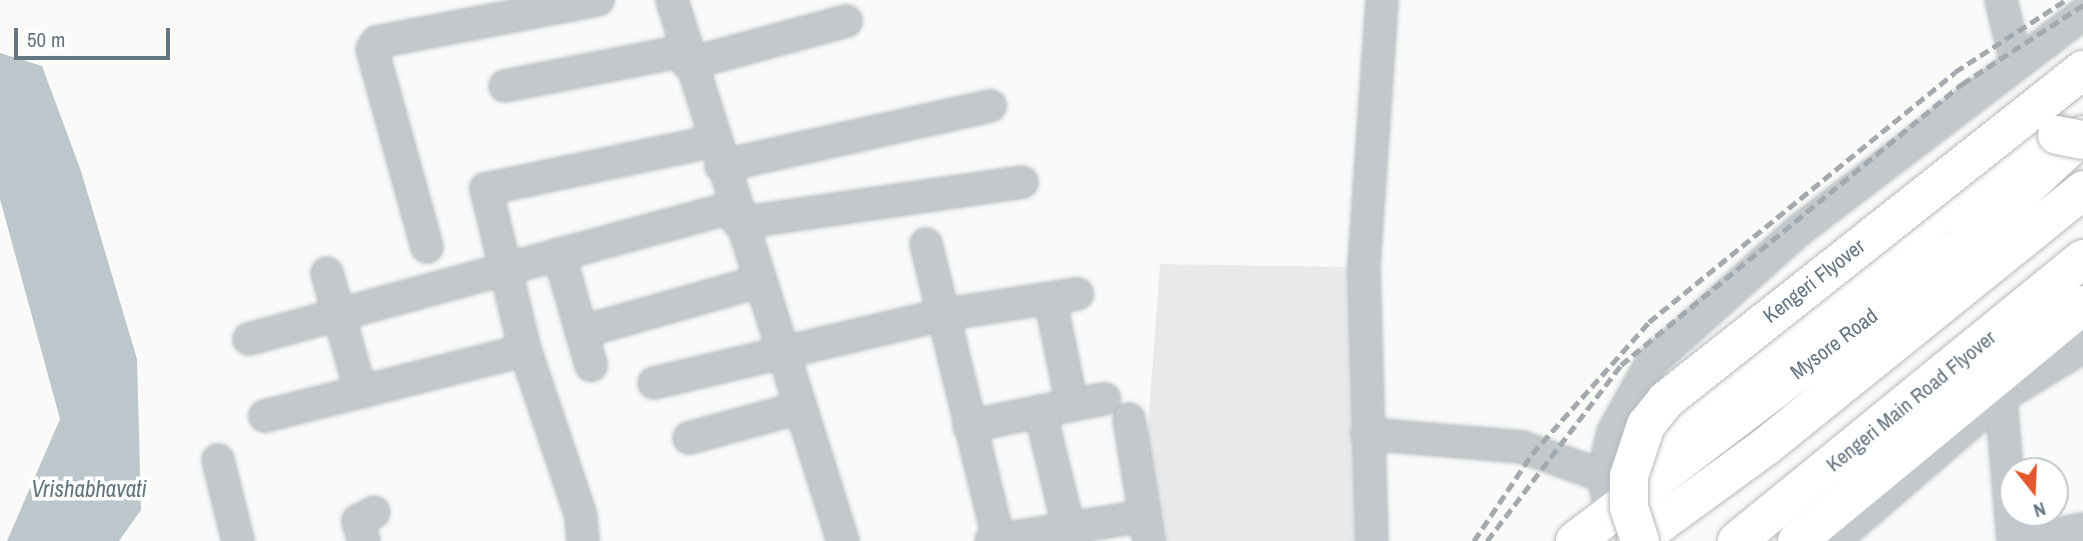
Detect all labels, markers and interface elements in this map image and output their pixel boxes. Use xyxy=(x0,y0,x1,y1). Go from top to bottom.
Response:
scale bar xyxy=(18,14,173,58)
text: 50 m xyxy=(27,25,65,54)
street label: Kengeri Flyover xyxy=(1758,234,1870,328)
street label: Mysore Road xyxy=(1786,303,1882,385)
street label: Kengeri Main Road Flyover xyxy=(1821,325,2001,477)
north arrow xyxy=(1999,457,2069,527)
water label: Vrishabhavati xyxy=(31,475,147,503)
text: N xyxy=(2031,496,2049,524)

